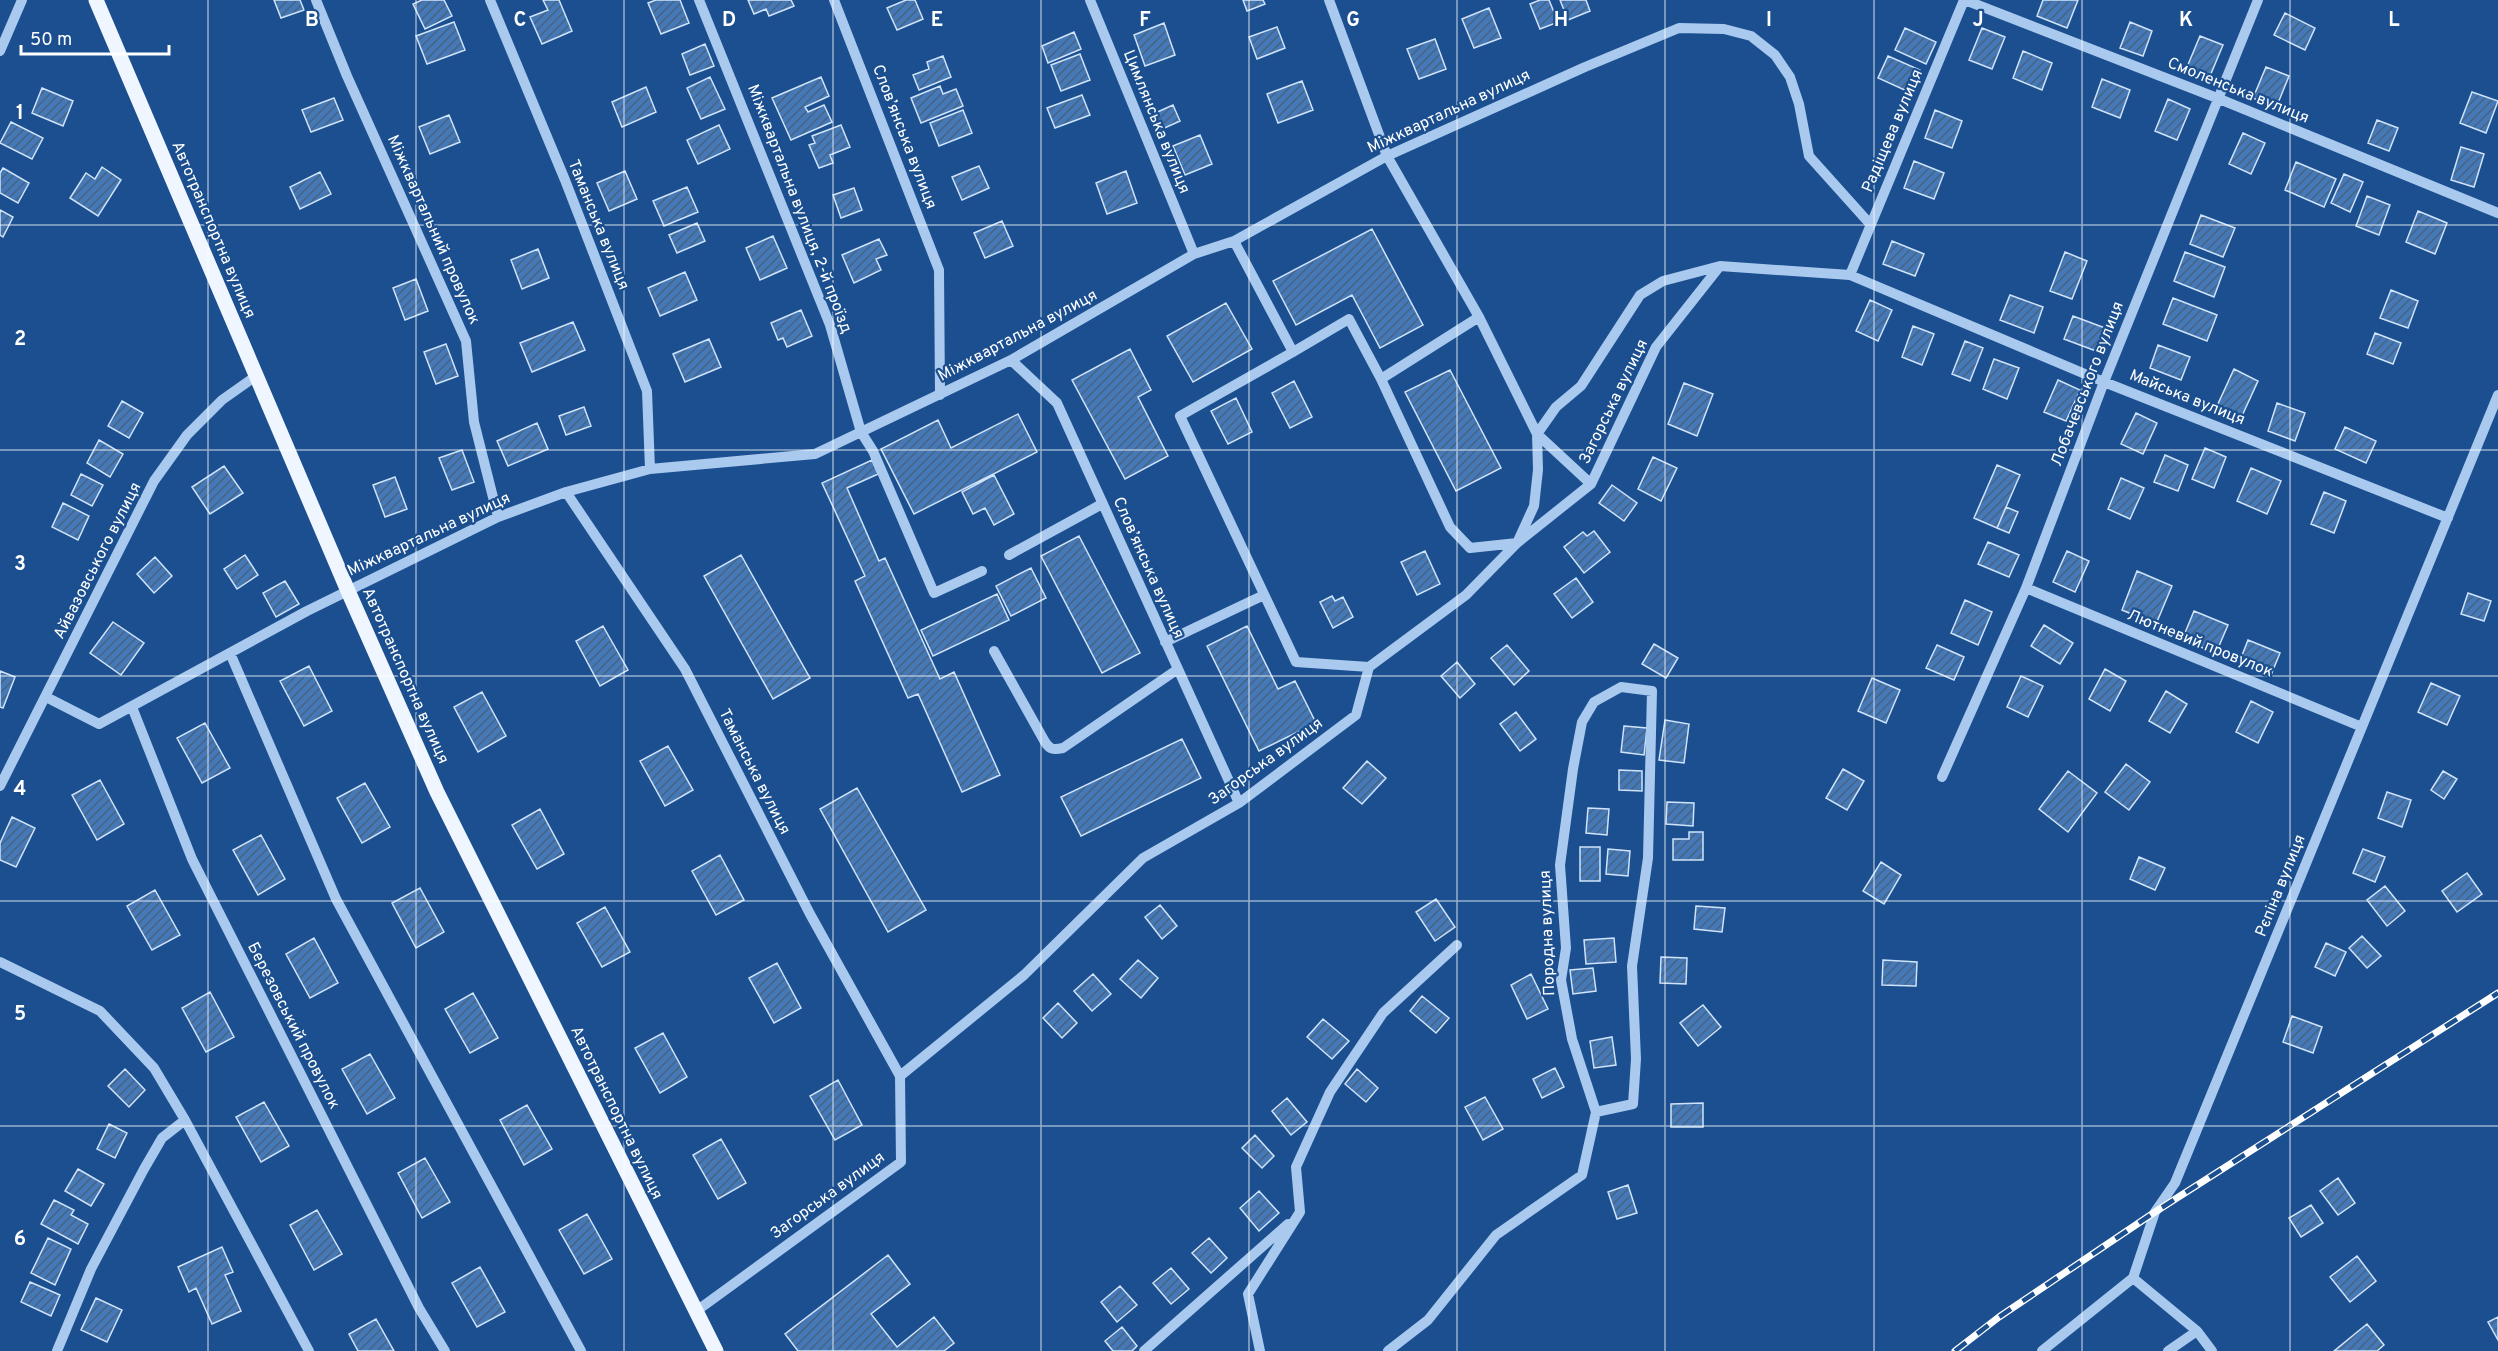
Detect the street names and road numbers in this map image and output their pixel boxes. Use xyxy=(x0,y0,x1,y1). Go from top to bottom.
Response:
street label: Цимлянська вулиця xyxy=(1118,47,1194,197)
street label: Смоленська вулиця xyxy=(2164,53,2312,129)
street label: Слов’янська вулиця xyxy=(867,62,941,212)
street label: Міжквартальна вулиця xyxy=(1364,65,1534,159)
street label: Радіщева вулиця xyxy=(1858,66,1928,196)
street label: Міжквартальна вулиця, 2-й проїзд xyxy=(742,82,856,336)
street label: Міжквартальний провулок xyxy=(382,132,484,328)
street label: Автотранспортна вулиця xyxy=(167,138,259,322)
street label: Таманська вулиця xyxy=(563,157,633,293)
street label: Міжквартальна вулиця xyxy=(935,286,1101,386)
street label: Лобачевського вулиця xyxy=(2047,299,2129,469)
street label: Загорська вулиця xyxy=(1575,336,1653,468)
street label: Майська вулиця xyxy=(2126,366,2248,430)
street label: Айвазовського вулиця xyxy=(50,479,146,643)
street label: Міжквартальна вулиця xyxy=(344,488,514,582)
street label: Слов’янська вулиця xyxy=(1108,494,1188,642)
street label: Автотранспортна вулиця xyxy=(357,585,453,767)
street label: Лютневий провулок xyxy=(2124,606,2276,682)
street label: Таманська вулиця xyxy=(714,706,794,838)
street label: Загорська вулиця xyxy=(1205,714,1327,810)
street label: Рєпіна вулиця xyxy=(2251,832,2311,940)
street label: Породна вулиця xyxy=(1536,870,1560,996)
street label: Березовський провулок xyxy=(242,939,344,1113)
street label: Автотранспортна вулиця xyxy=(565,1023,667,1203)
street label: Загорська вулиця xyxy=(767,1148,889,1244)

